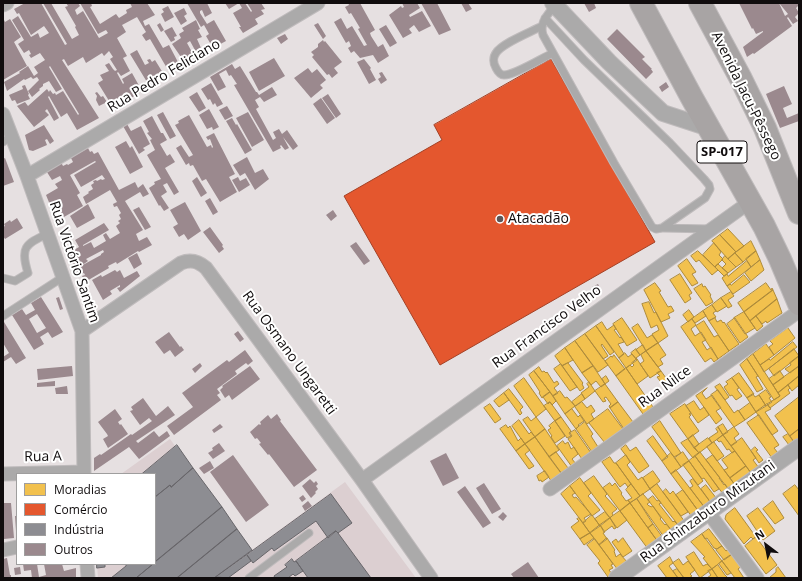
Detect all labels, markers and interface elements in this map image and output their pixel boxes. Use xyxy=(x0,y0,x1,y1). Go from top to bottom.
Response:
street label: Avenida Jacu-Pêssego xyxy=(708,29,784,163)
street label: Rua Pedro Feliciano xyxy=(105,36,223,116)
road number: SP-017 xyxy=(697,141,747,163)
street label: Rua Victório Santim xyxy=(45,199,103,325)
place label: Atacadão xyxy=(508,211,569,227)
marker: Atacadão xyxy=(495,214,505,224)
street label: Rua Francisco Velho xyxy=(489,282,605,372)
street label: Rua Osmano Ungaretti xyxy=(238,288,340,418)
street label: Rua Nilce xyxy=(635,362,695,412)
street label: Rua A xyxy=(24,448,62,466)
street label: Rua Shinzaburo Mizutani xyxy=(637,457,779,567)
legend xyxy=(16,473,156,565)
text: Moradias xyxy=(54,481,106,498)
text: Comércio xyxy=(54,501,108,518)
text: Indústria xyxy=(54,521,104,538)
north arrow xyxy=(746,525,786,565)
text: N xyxy=(752,526,767,543)
text: Outros xyxy=(54,541,93,558)

